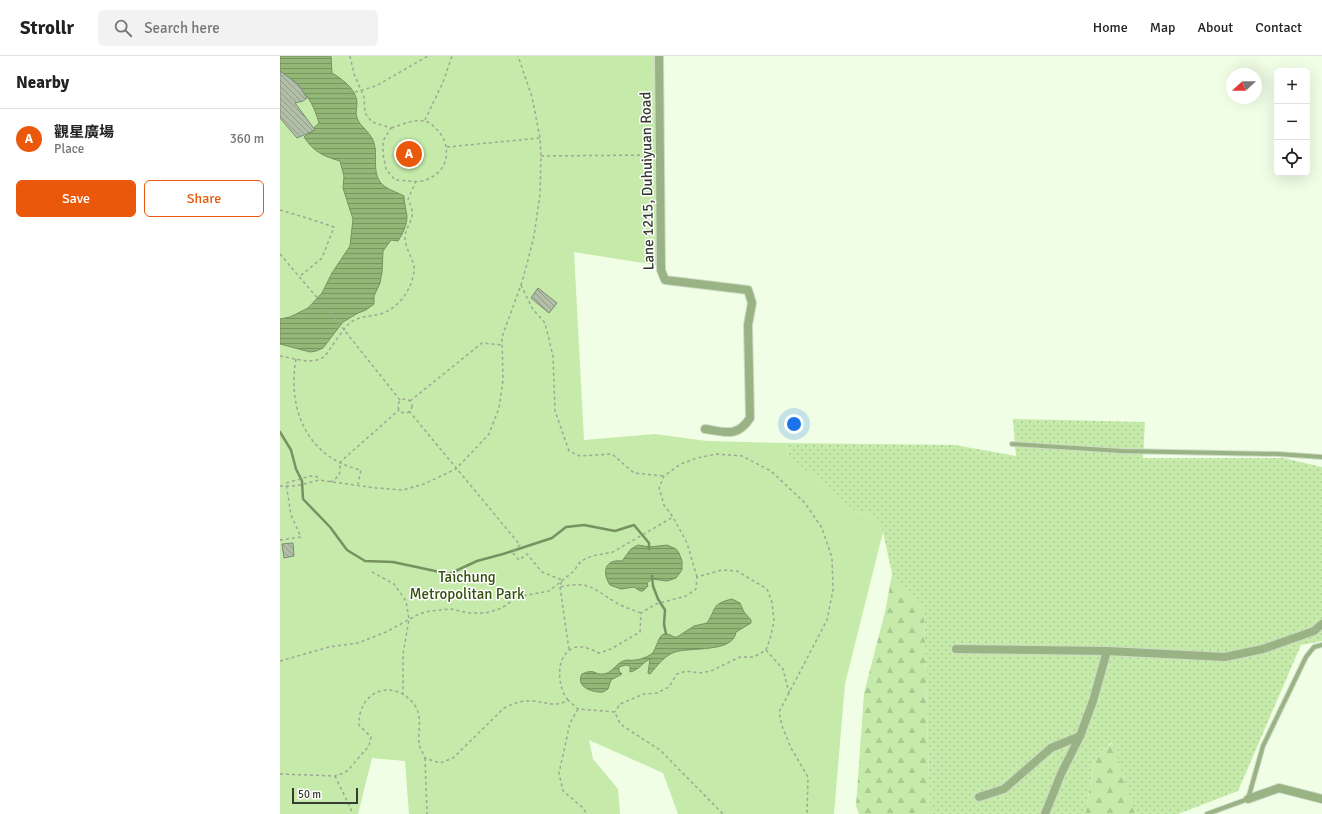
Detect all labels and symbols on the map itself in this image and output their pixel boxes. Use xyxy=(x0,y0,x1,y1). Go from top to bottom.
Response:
north arrow xyxy=(1226,68,1262,104)
street label: Lane 1215, Duhuiyuan Road xyxy=(636,92,658,270)
pin: A xyxy=(396,139,422,169)
your location xyxy=(784,414,804,434)
park label: Taichung Metropolitan Park xyxy=(409,568,525,603)
scale bar xyxy=(292,786,358,805)

